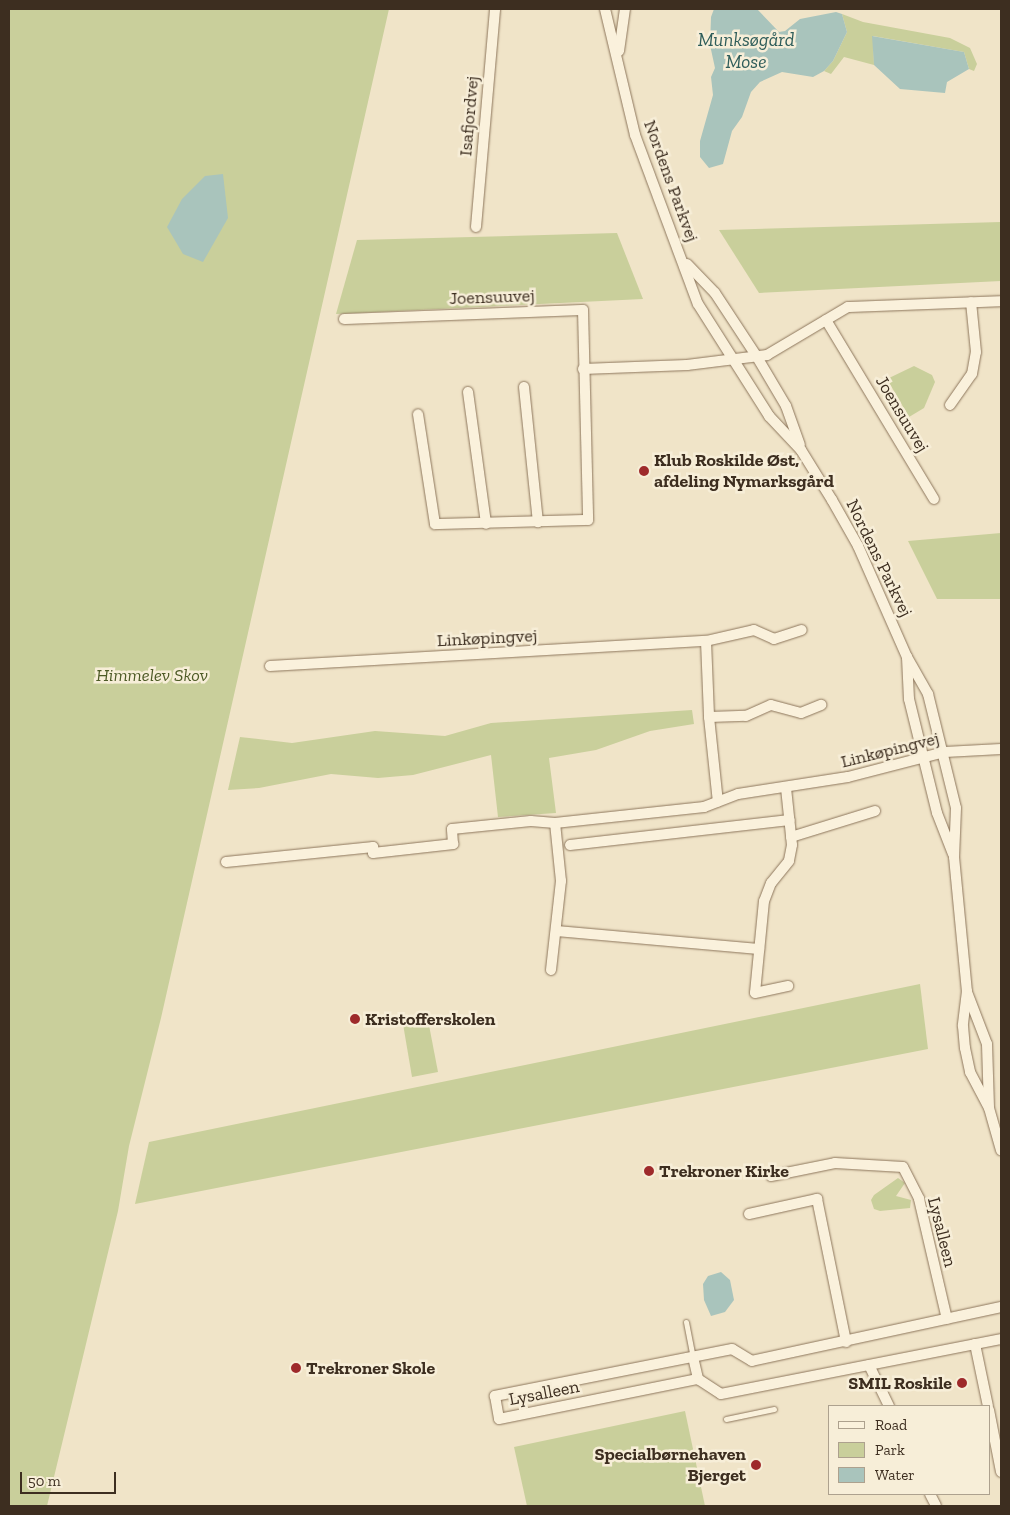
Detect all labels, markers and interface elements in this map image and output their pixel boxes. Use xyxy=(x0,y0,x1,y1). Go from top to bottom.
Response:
water label: Munksøgård Mose xyxy=(698,29,794,73)
street label: Isafjordvej xyxy=(455,75,483,157)
street label: Nordens Parkvej xyxy=(639,117,703,245)
street label: Joensuuvej xyxy=(449,285,535,309)
street label: Joensuuvej xyxy=(871,372,933,456)
place label: Klub Roskilde Øst, afdeling Nymarksgård xyxy=(654,450,834,492)
marker: Klub Roskilde Øst, afdeling Nymarksgård xyxy=(638,465,650,477)
street label: Nordens Parkvej xyxy=(841,496,917,620)
street label: Linkøpingvej xyxy=(436,625,538,651)
park label: Himmelev Skov xyxy=(96,664,208,686)
street label: Linkøpingvej xyxy=(839,727,941,773)
place label: Kristofferskolen xyxy=(365,1008,495,1030)
marker: Kristofferskolen xyxy=(349,1013,361,1025)
place label: Trekroner Kirke xyxy=(659,1160,789,1182)
marker: Trekroner Kirke xyxy=(643,1165,655,1177)
street label: Lysalleen xyxy=(923,1195,961,1269)
place label: Trekroner Skole xyxy=(306,1357,435,1379)
marker: Trekroner Skole xyxy=(290,1362,302,1374)
place label: SMIL Roskile xyxy=(848,1372,952,1394)
street label: Lysalleen xyxy=(507,1376,581,1410)
marker: SMIL Roskile xyxy=(956,1377,968,1389)
legend xyxy=(828,1405,990,1495)
text: Road xyxy=(875,1416,907,1434)
text: Park xyxy=(875,1441,905,1459)
place label: Specialbørnehaven Bjerget xyxy=(594,1444,746,1486)
marker: Specialbørnehaven Bjerget xyxy=(750,1459,762,1471)
scale bar xyxy=(22,1462,119,1494)
text: Water xyxy=(875,1466,915,1484)
text: 50 m xyxy=(28,1472,61,1490)

